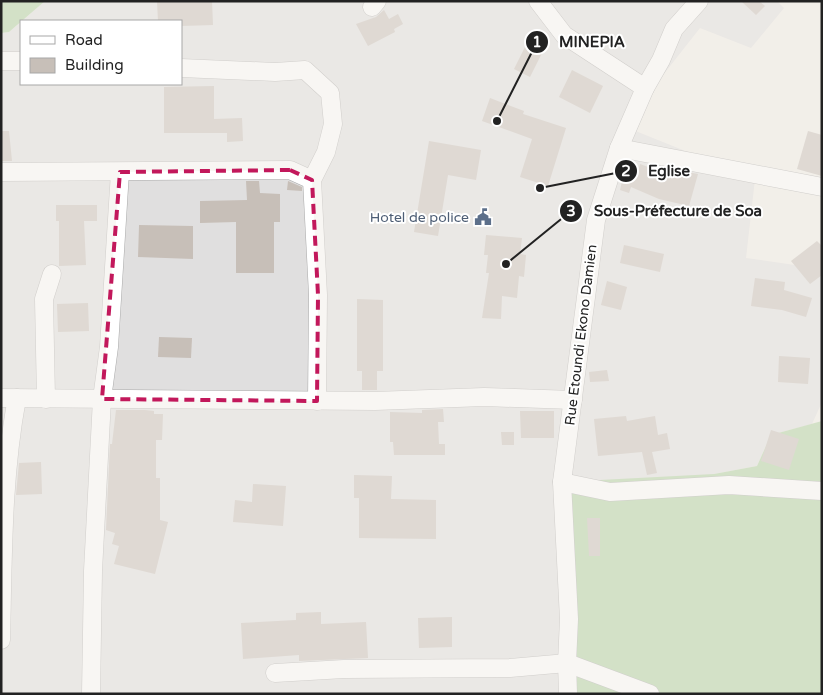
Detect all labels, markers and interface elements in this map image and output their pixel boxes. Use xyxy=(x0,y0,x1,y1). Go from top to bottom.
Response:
legend xyxy=(20,20,182,85)
callout: MINEPIA xyxy=(524,27,635,57)
text: Road xyxy=(65,31,103,49)
text: 1 xyxy=(532,33,542,51)
text: MINEPIA xyxy=(559,33,625,51)
text: Building xyxy=(65,56,124,74)
callout: Eglise xyxy=(613,156,700,186)
text: 2 xyxy=(621,162,631,180)
text: Eglise xyxy=(648,162,690,181)
callout: Sous-Préfecture de Soa xyxy=(559,196,772,226)
text: 3 xyxy=(566,202,576,220)
text: Sous-Préfecture de Soa xyxy=(594,202,762,220)
public building icon: Hotel de police xyxy=(473,207,493,227)
place label: Hotel de police xyxy=(370,209,469,226)
street label: Rue Etoundi Ekono Damien xyxy=(561,244,601,426)

